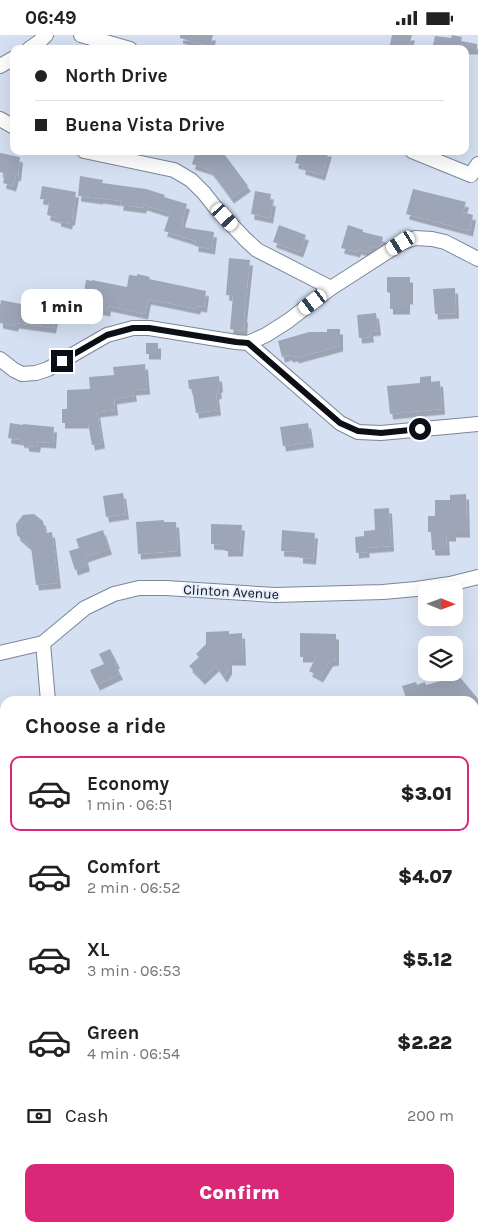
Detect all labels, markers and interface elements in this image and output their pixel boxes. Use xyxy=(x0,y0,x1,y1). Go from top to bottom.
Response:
text: 06:49 xyxy=(25,7,77,29)
text: North Drive xyxy=(65,65,168,87)
text: Buena Vista Drive xyxy=(65,114,225,136)
car xyxy=(209,201,240,233)
car xyxy=(384,229,417,257)
car xyxy=(296,287,329,317)
callout: 1 min xyxy=(21,289,103,323)
text: 1 min xyxy=(41,297,83,316)
route end xyxy=(51,350,73,372)
route start xyxy=(409,418,431,440)
street label: Clinton Avenue xyxy=(183,581,279,603)
north arrow xyxy=(418,581,462,626)
map controls xyxy=(418,581,463,681)
button: layers xyxy=(418,636,463,681)
text: Choose a ride xyxy=(25,713,166,739)
icon: car xyxy=(27,771,72,816)
text: Economy xyxy=(87,773,169,795)
text: $3.01 xyxy=(400,783,452,805)
text: 1 min · 06:51 xyxy=(87,795,173,814)
icon: car xyxy=(27,854,72,899)
text: Comfort xyxy=(87,856,161,878)
text: $4.07 xyxy=(398,866,452,888)
text: 2 min · 06:52 xyxy=(87,878,181,897)
icon: car xyxy=(27,937,72,982)
text: XL xyxy=(87,939,109,961)
text: $5.12 xyxy=(402,949,452,971)
text: 3 min · 06:53 xyxy=(87,961,181,980)
icon: car xyxy=(27,1020,72,1065)
text: Green xyxy=(87,1022,139,1044)
text: $2.22 xyxy=(397,1032,452,1054)
text: 4 min · 06:54 xyxy=(87,1044,180,1063)
icon: cash xyxy=(25,1102,53,1130)
text: Cash xyxy=(65,1105,109,1127)
text: 200 m xyxy=(407,1106,454,1125)
button: Confirm xyxy=(25,1164,454,1222)

